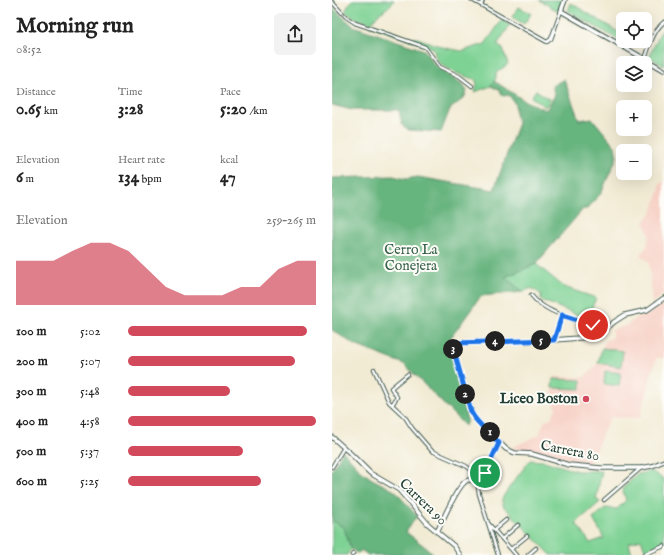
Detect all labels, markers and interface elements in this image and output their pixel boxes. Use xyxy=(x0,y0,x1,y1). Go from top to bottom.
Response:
text: Morning run xyxy=(16,12,134,40)
map controls xyxy=(616,12,652,180)
button: locate xyxy=(616,12,652,48)
button: share xyxy=(274,13,316,55)
text: 08:52 xyxy=(16,41,42,58)
button: layers xyxy=(616,56,652,92)
text: Distance xyxy=(16,85,56,99)
text: Time xyxy=(118,85,142,99)
text: Pace xyxy=(220,85,241,99)
text: 0.65 xyxy=(16,99,41,120)
text: 3:28 xyxy=(118,99,143,120)
text: 5:20 xyxy=(220,99,247,120)
button: + xyxy=(616,100,652,136)
text: km xyxy=(41,104,58,118)
text: /km xyxy=(247,104,268,118)
button: − xyxy=(616,144,652,180)
text: Elevation xyxy=(16,153,60,167)
text: Heart rate xyxy=(118,153,165,167)
text: kcal xyxy=(220,153,238,167)
text: 6 xyxy=(16,167,23,188)
text: 134 xyxy=(118,167,139,188)
text: 47 xyxy=(220,167,236,188)
text: m xyxy=(23,172,34,186)
text: bpm xyxy=(139,172,162,186)
text: Elevation xyxy=(16,212,68,229)
text: 259–265 m xyxy=(266,212,316,229)
park label: Cerro La Conejera xyxy=(384,241,439,275)
pin xyxy=(576,308,610,342)
icon: check xyxy=(582,314,604,336)
text: 100 m xyxy=(16,323,46,340)
text: 5:02 xyxy=(80,323,101,340)
pin: 5 xyxy=(531,330,551,350)
pin: 4 xyxy=(485,331,505,351)
text: 5 xyxy=(539,333,543,347)
text: 4 xyxy=(492,334,498,348)
pin: 3 xyxy=(443,339,463,359)
text: 3 xyxy=(451,342,455,356)
text: 200 m xyxy=(16,353,48,370)
text: 5:07 xyxy=(80,353,101,370)
text: 300 m xyxy=(16,383,47,400)
text: 5:48 xyxy=(80,383,100,400)
pin: 2 xyxy=(455,384,475,404)
text: 2 xyxy=(462,387,468,401)
place label: Liceo Boston xyxy=(500,390,579,408)
marker: Liceo Boston xyxy=(581,394,591,404)
text: 400 m xyxy=(16,413,48,430)
text: 4:58 xyxy=(80,413,100,430)
pin: 1 xyxy=(480,422,500,442)
text: 1 xyxy=(488,425,492,439)
street label: Carrera 80 xyxy=(539,436,601,466)
text: 500 m xyxy=(16,443,46,460)
text: 5:37 xyxy=(80,443,99,460)
pin xyxy=(468,456,502,490)
icon: arrive xyxy=(474,462,496,484)
text: 600 m xyxy=(16,473,47,490)
text: 5:25 xyxy=(80,473,99,490)
street label: Carrera 90 xyxy=(395,475,451,529)

